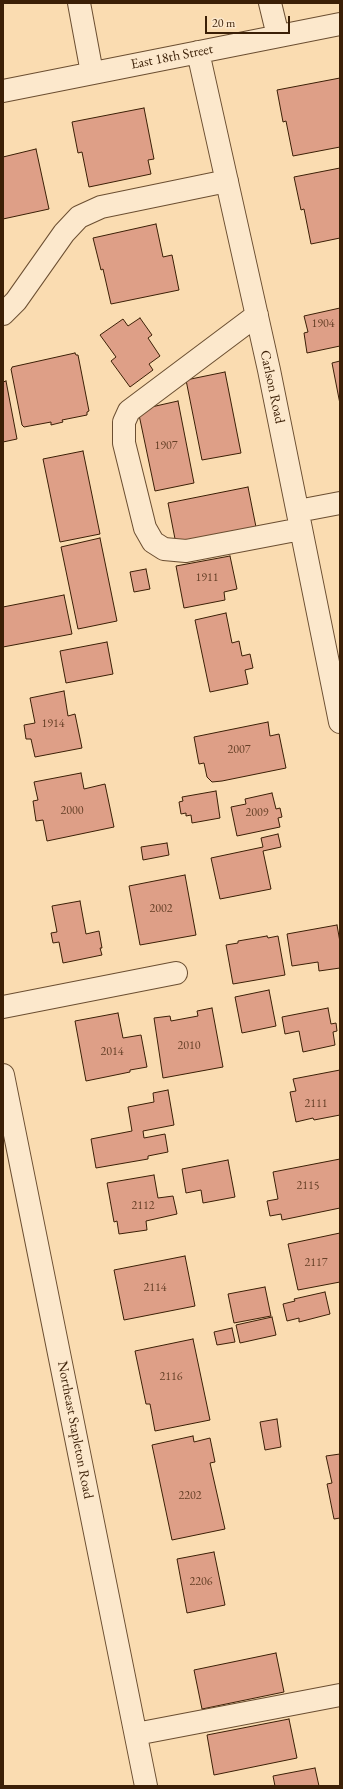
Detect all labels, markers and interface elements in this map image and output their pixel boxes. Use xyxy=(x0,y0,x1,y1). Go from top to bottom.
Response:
scale bar xyxy=(207,8,292,34)
text: 20 m xyxy=(212,15,235,31)
street label: East 18th Street xyxy=(129,41,215,73)
house number: 1904 xyxy=(311,317,335,331)
street label: Carlson Road xyxy=(256,349,288,425)
house number: 1907 xyxy=(154,439,178,453)
house number: 1911 xyxy=(195,571,219,585)
house number: 1914 xyxy=(41,717,65,731)
house number: 2007 xyxy=(227,743,251,757)
house number: 2000 xyxy=(60,804,84,818)
house number: 2009 xyxy=(245,806,269,820)
house number: 2002 xyxy=(149,902,173,916)
house number: 2010 xyxy=(177,1039,201,1053)
house number: 2014 xyxy=(100,1045,124,1059)
house number: 2111 xyxy=(304,1097,328,1111)
house number: 2115 xyxy=(296,1179,320,1193)
house number: 2112 xyxy=(131,1199,155,1213)
house number: 2117 xyxy=(304,1256,328,1270)
house number: 2114 xyxy=(143,1281,167,1295)
street label: Northeast Stapleton Road xyxy=(53,1360,97,1500)
house number: 2116 xyxy=(159,1370,183,1384)
house number: 2202 xyxy=(178,1489,202,1503)
house number: 2206 xyxy=(189,1575,213,1589)

